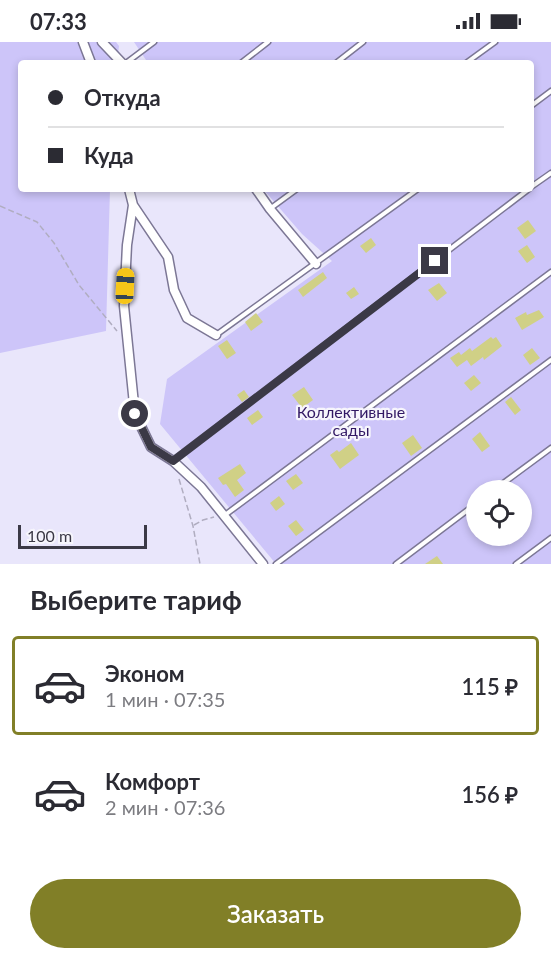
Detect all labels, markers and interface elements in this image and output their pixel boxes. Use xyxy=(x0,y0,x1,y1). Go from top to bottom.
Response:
text: 07:33 xyxy=(30,8,87,35)
text: Откуда xyxy=(84,84,161,111)
text: Куда xyxy=(84,142,134,169)
route end xyxy=(421,247,448,274)
car xyxy=(115,268,135,304)
route start xyxy=(121,400,148,427)
park label: Коллективные сады xyxy=(297,402,405,439)
map controls xyxy=(466,480,532,546)
button: locate xyxy=(466,480,532,546)
scale bar xyxy=(18,522,147,550)
text: 100 m xyxy=(27,526,72,545)
text: Выберите тариф xyxy=(30,583,242,616)
icon: car xyxy=(33,659,87,713)
text: Эконом xyxy=(105,660,185,687)
text: 115 ₽ xyxy=(461,673,518,700)
text: 1 мин · 07:35 xyxy=(105,687,225,711)
icon: car xyxy=(33,767,87,821)
text: Комфорт xyxy=(105,768,200,795)
text: 156 ₽ xyxy=(461,781,518,808)
text: 2 мин · 07:36 xyxy=(105,795,225,819)
button: Заказать xyxy=(30,879,521,948)

